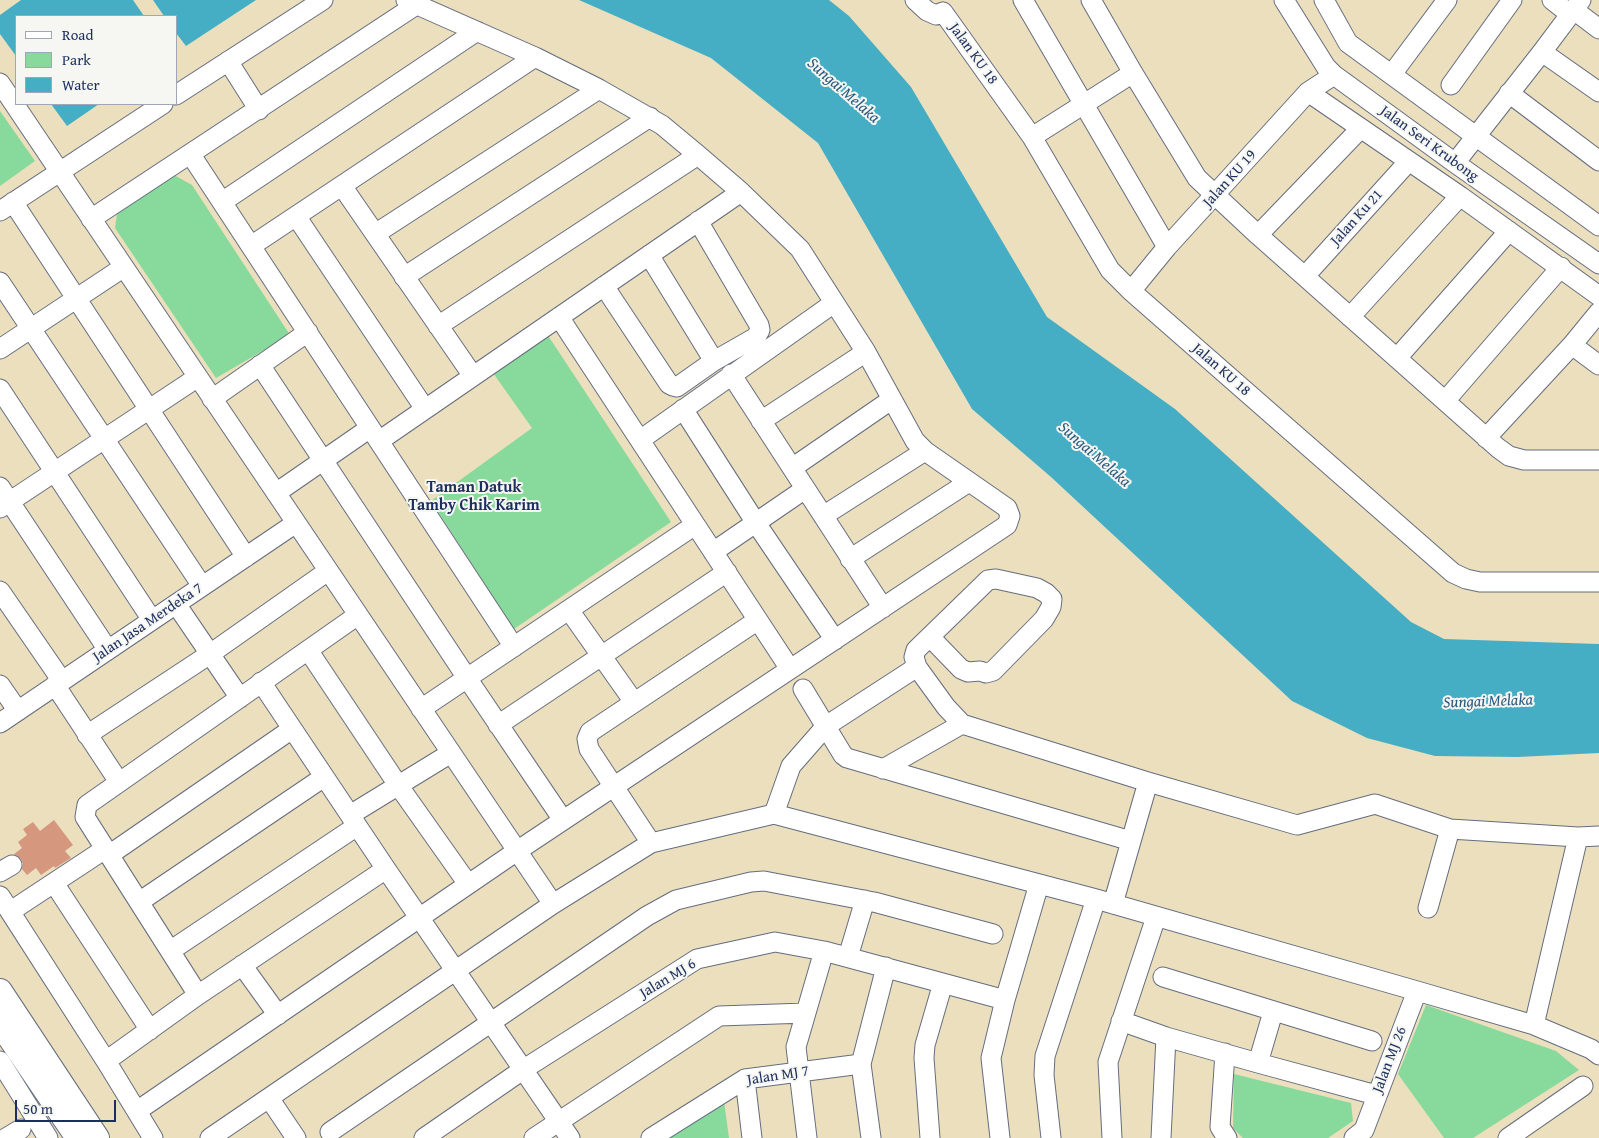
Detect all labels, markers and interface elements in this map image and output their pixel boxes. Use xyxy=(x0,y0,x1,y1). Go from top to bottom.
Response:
legend xyxy=(15,15,178,105)
street label: Jalan KU 18 xyxy=(945,20,1001,88)
text: Road xyxy=(62,24,93,45)
text: Park xyxy=(62,49,91,70)
water label: Sungai Melaka xyxy=(803,54,883,128)
text: Water xyxy=(62,74,100,95)
street label: Jalan Seri Krubong xyxy=(1376,102,1482,186)
street label: Jalan KU 19 xyxy=(1199,146,1261,212)
street label: Jalan Ku 21 xyxy=(1327,186,1387,250)
street label: Jalan KU 18 xyxy=(1188,340,1254,400)
water label: Sungai Melaka xyxy=(1054,418,1134,492)
district label: Taman Datuk Tamby Chik Karim xyxy=(408,478,540,516)
street label: Jalan Jasa Merdeka 7 xyxy=(90,580,206,666)
water label: Sungai Melaka xyxy=(1443,691,1533,713)
street label: Jalan MJ 6 xyxy=(637,955,699,1003)
street label: Jalan MJ 26 xyxy=(1369,1024,1411,1096)
street label: Jalan MJ 7 xyxy=(746,1062,810,1090)
scale bar xyxy=(18,1090,119,1122)
text: 50 m xyxy=(23,1098,53,1119)

